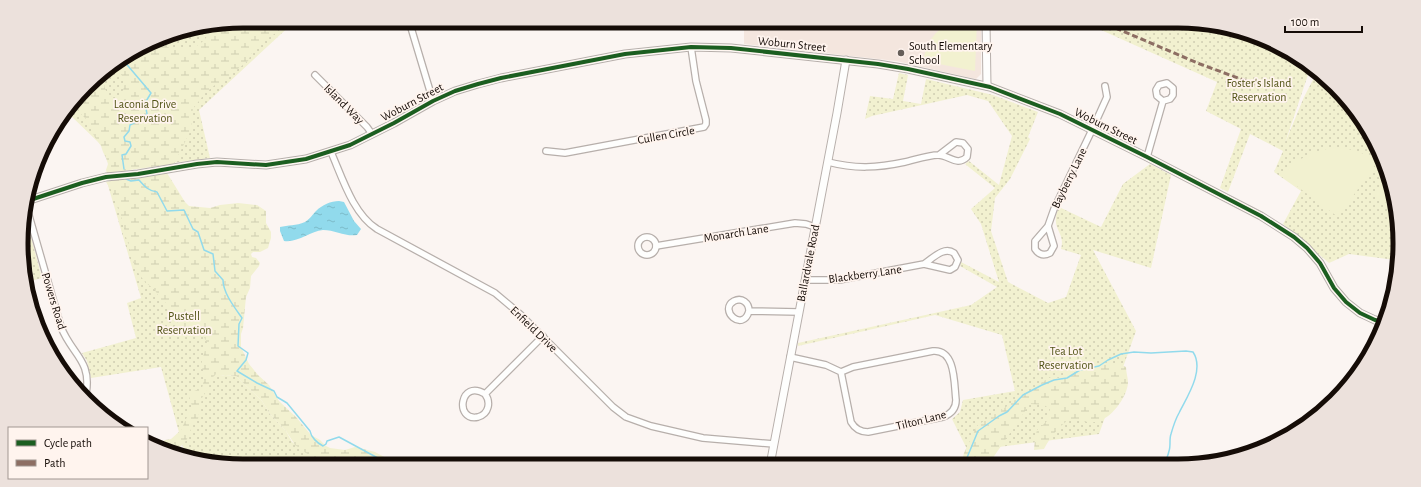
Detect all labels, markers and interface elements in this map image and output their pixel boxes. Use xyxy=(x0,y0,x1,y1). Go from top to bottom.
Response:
scale bar xyxy=(1285,8,1362,34)
text: 100 m xyxy=(1291,16,1319,28)
street label: Woburn Street xyxy=(757,34,827,54)
place label: South Elementary School xyxy=(909,40,992,66)
marker: South Elementary School xyxy=(896,48,906,58)
park label: Foster's Island Reservation xyxy=(1226,77,1292,103)
street label: Woburn Street xyxy=(379,81,445,123)
street label: Island Way xyxy=(321,82,366,127)
park label: Laconia Drive Reservation xyxy=(114,98,176,124)
street label: Woburn Street xyxy=(1073,106,1140,146)
street label: Cullen Circle xyxy=(636,124,696,146)
street label: Bayberry Lane xyxy=(1049,146,1090,211)
street label: Monarch Lane xyxy=(703,222,769,244)
street label: Ballardvale Road xyxy=(795,223,821,303)
street label: Blackberry Lane xyxy=(828,263,903,286)
street label: Powers Road xyxy=(40,271,68,331)
street label: Enfield Drive xyxy=(508,304,560,354)
park label: Pustell Reservation xyxy=(157,310,211,336)
park label: Tea Lot Reservation xyxy=(1039,345,1093,371)
street label: Tilton Lane xyxy=(895,408,947,432)
legend xyxy=(8,427,148,479)
text: Cycle path xyxy=(44,437,92,450)
text: Path xyxy=(44,457,66,469)

